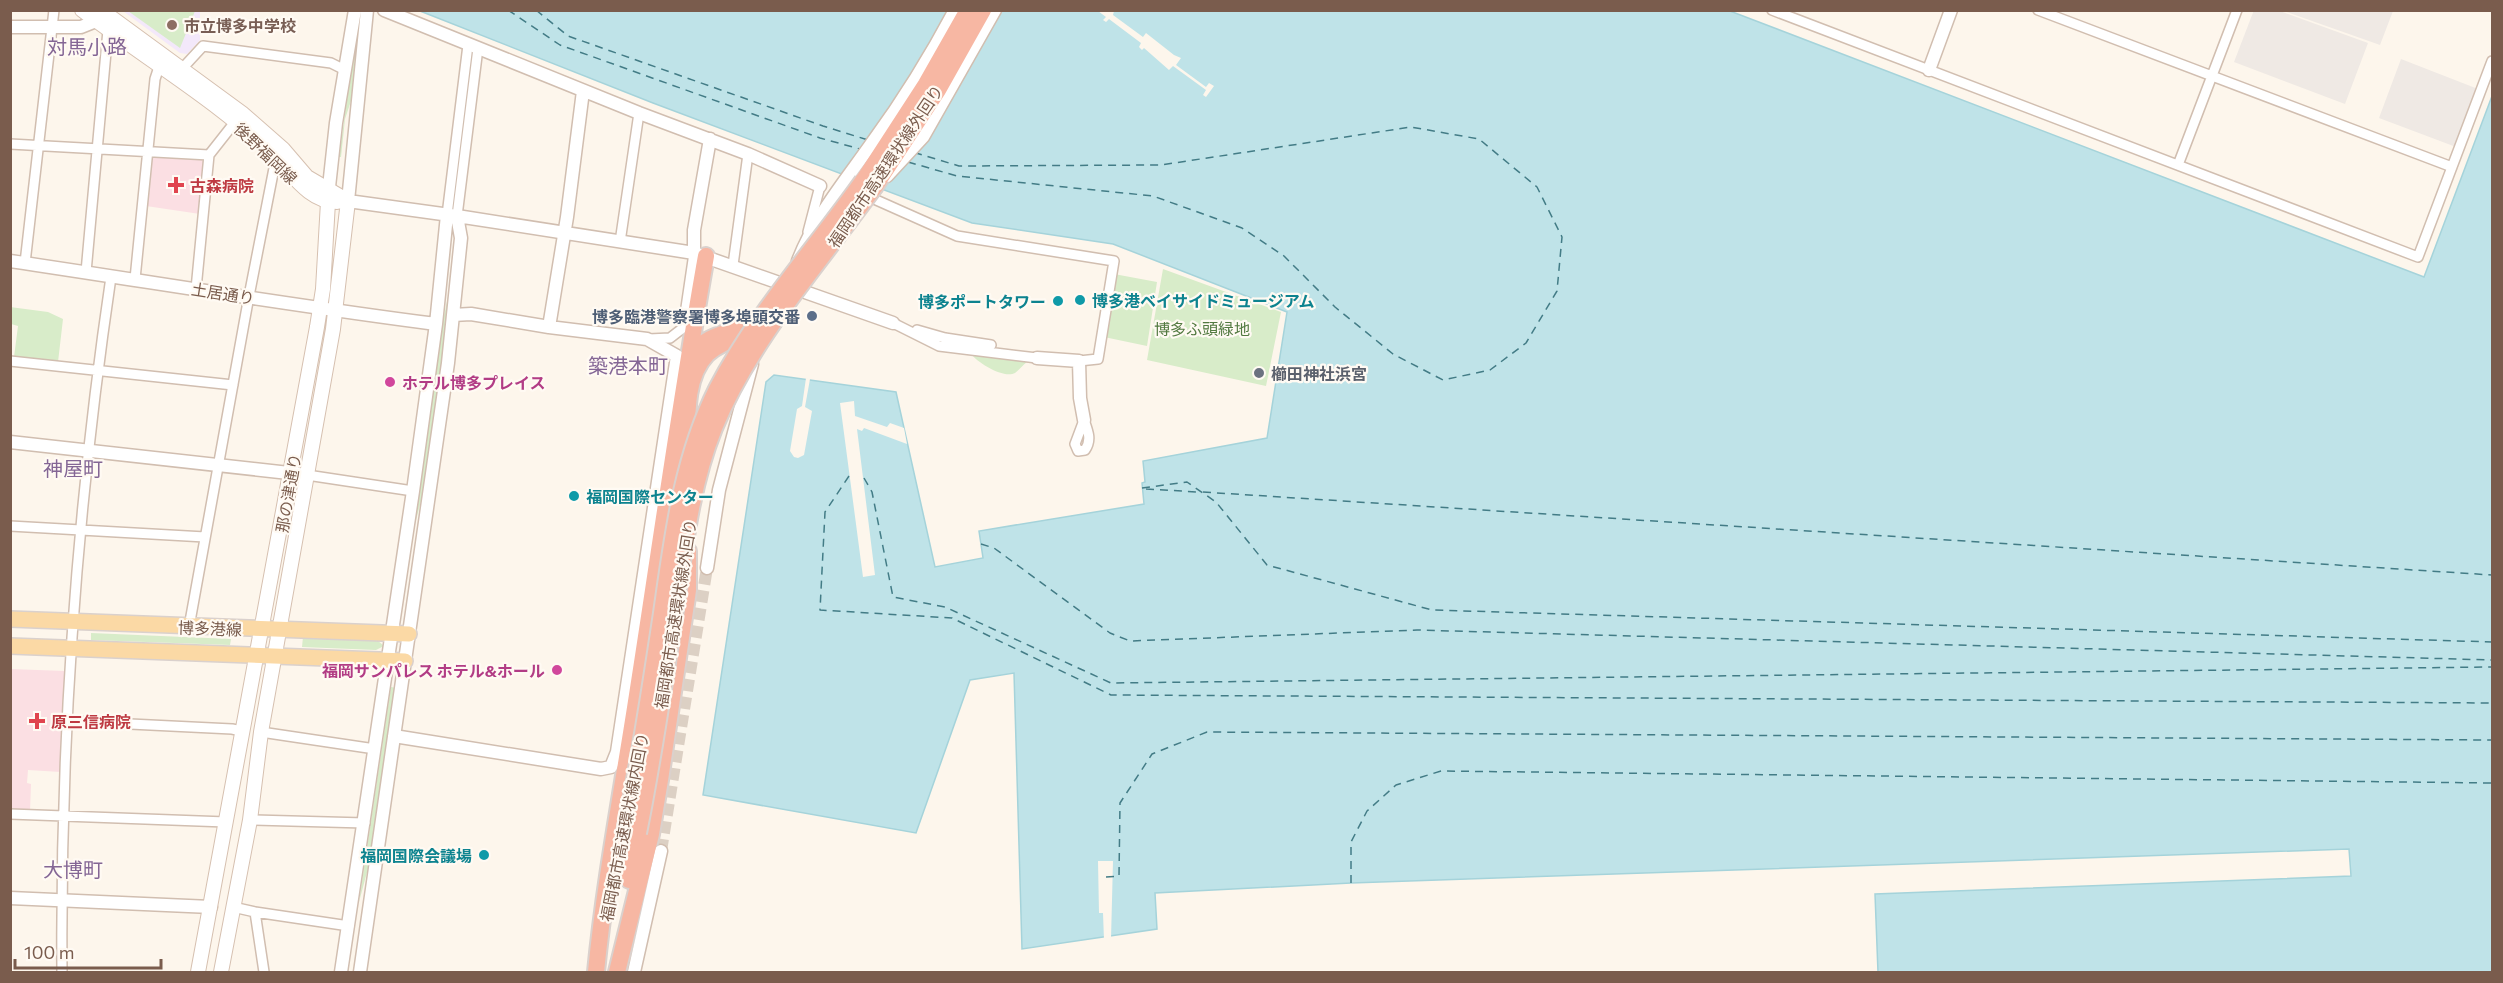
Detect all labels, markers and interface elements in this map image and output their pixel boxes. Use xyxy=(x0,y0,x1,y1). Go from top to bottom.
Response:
place label: 市立博多中学校 xyxy=(184,16,296,35)
marker: 市立博多中学校 xyxy=(165,18,179,32)
district label: 対馬小路 xyxy=(47,34,127,58)
street label: 福岡都市高速環状線外回り xyxy=(823,81,947,251)
street label: 後野福岡線 xyxy=(231,118,301,188)
marker: 古森病院 xyxy=(167,176,185,194)
place label: 古森病院 xyxy=(190,176,254,195)
street label: 土居通り xyxy=(190,279,256,307)
place label: 博多港ベイサイドミュージアム xyxy=(1092,291,1315,310)
place label: 博多ポートタワー xyxy=(918,292,1046,311)
marker: 博多港ベイサイドミュージアム xyxy=(1073,293,1087,307)
marker: 博多ポートタワー xyxy=(1051,294,1065,308)
place label: 博多臨港警察署博多埠頭交番 xyxy=(592,307,800,326)
marker: 博多臨港警察署博多埠頭交番 xyxy=(805,309,819,323)
park label: 博多ふ頭緑地 xyxy=(1154,319,1250,338)
district label: 築港本町 xyxy=(588,353,668,377)
place label: 櫛田神社浜宮 xyxy=(1271,364,1367,383)
marker: 櫛田神社浜宮 xyxy=(1252,366,1266,380)
place label: ホテル博多プレイス xyxy=(402,373,546,392)
marker: ホテル博多プレイス xyxy=(383,375,397,389)
street label: 那の津通り xyxy=(272,452,304,534)
district label: 神屋町 xyxy=(43,456,103,480)
place label: 福岡国際センター xyxy=(586,487,714,506)
marker: 福岡国際センター xyxy=(567,489,581,503)
street label: 福岡都市高速環状線外回り xyxy=(651,518,699,710)
street label: 博多港線 xyxy=(178,617,242,639)
place label: 福岡サンパレス ホテル&ホール xyxy=(322,661,545,680)
marker: 福岡サンパレス ホテル&ホール xyxy=(550,663,564,677)
marker: 原三信病院 xyxy=(28,712,46,730)
place label: 原三信病院 xyxy=(51,712,131,731)
street label: 福岡都市高速環状線内回り xyxy=(596,731,652,923)
place label: 福岡国際会議場 xyxy=(360,846,472,865)
marker: 福岡国際会議場 xyxy=(477,848,491,862)
district label: 大博町 xyxy=(43,857,103,881)
scale bar xyxy=(15,932,160,970)
text: 100 m xyxy=(24,941,74,963)

